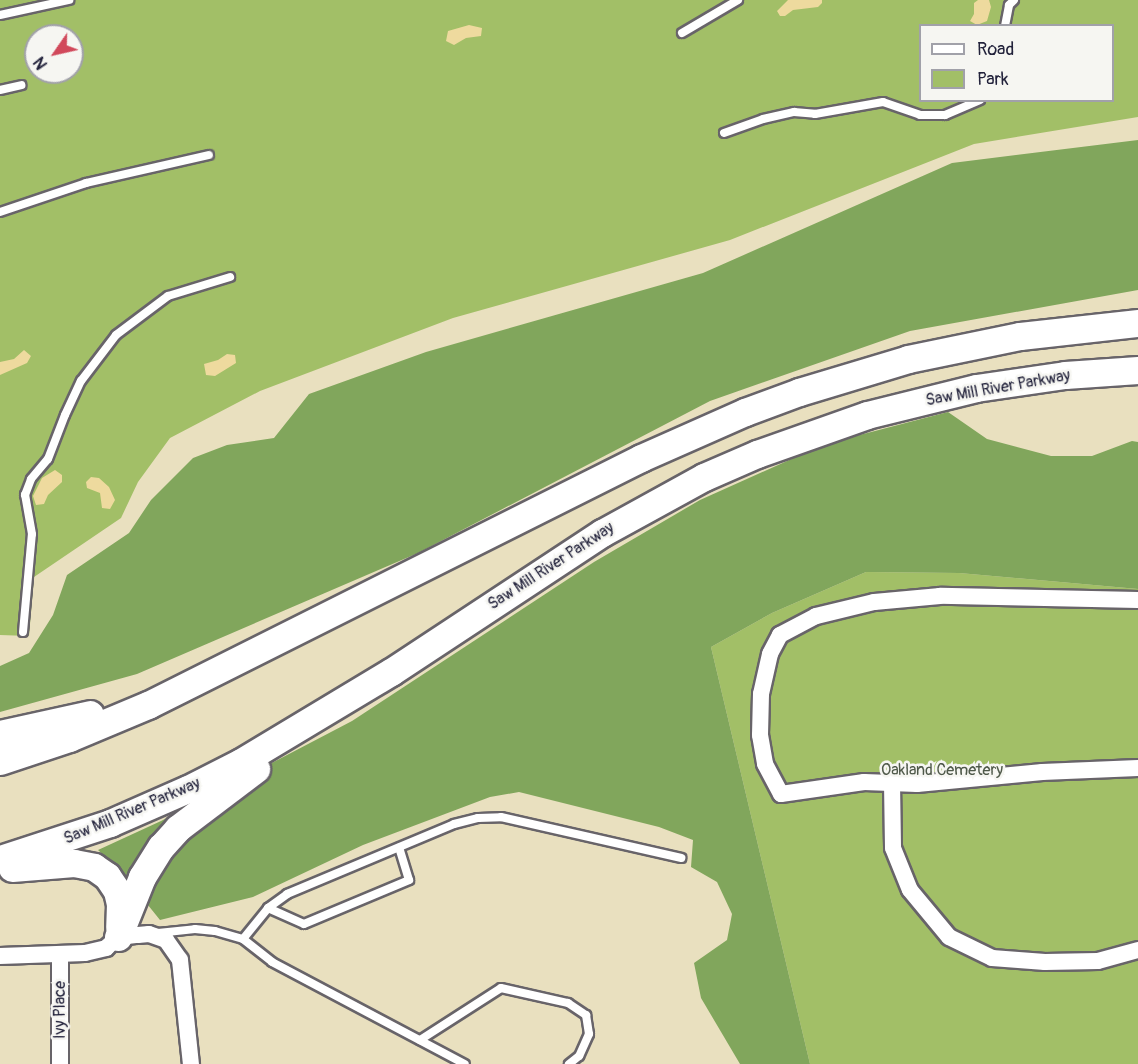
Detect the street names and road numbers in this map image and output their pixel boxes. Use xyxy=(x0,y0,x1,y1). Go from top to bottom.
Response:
street label: Saw Mill River Parkway xyxy=(924,366,1072,410)
street label: Saw Mill River Parkway xyxy=(484,518,618,614)
street label: Saw Mill River Parkway xyxy=(61,774,203,848)
street label: Ivy Place xyxy=(50,981,70,1039)

